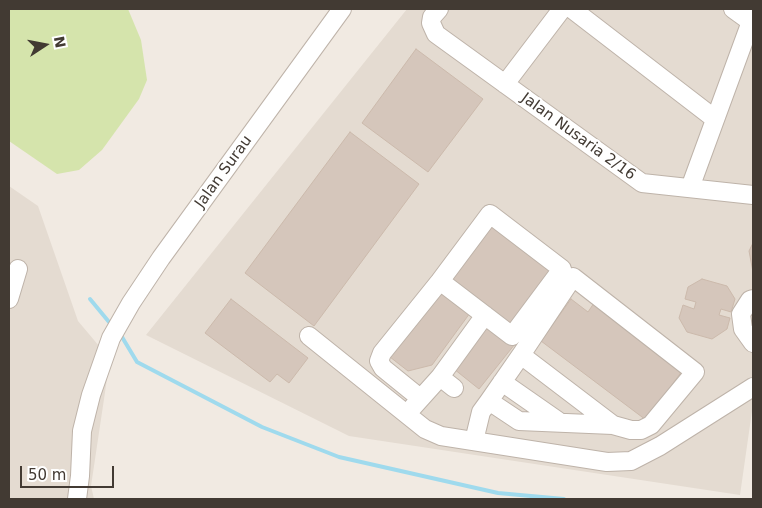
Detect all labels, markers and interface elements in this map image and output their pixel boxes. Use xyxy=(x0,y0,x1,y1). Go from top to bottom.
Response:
north arrow xyxy=(20,20,70,70)
text: N xyxy=(51,35,69,49)
street label: Jalan Nusaria 2/16 xyxy=(517,89,639,185)
street label: Jalan Surau xyxy=(192,132,256,212)
scale bar xyxy=(22,456,116,488)
text: 50 m xyxy=(28,466,66,484)

